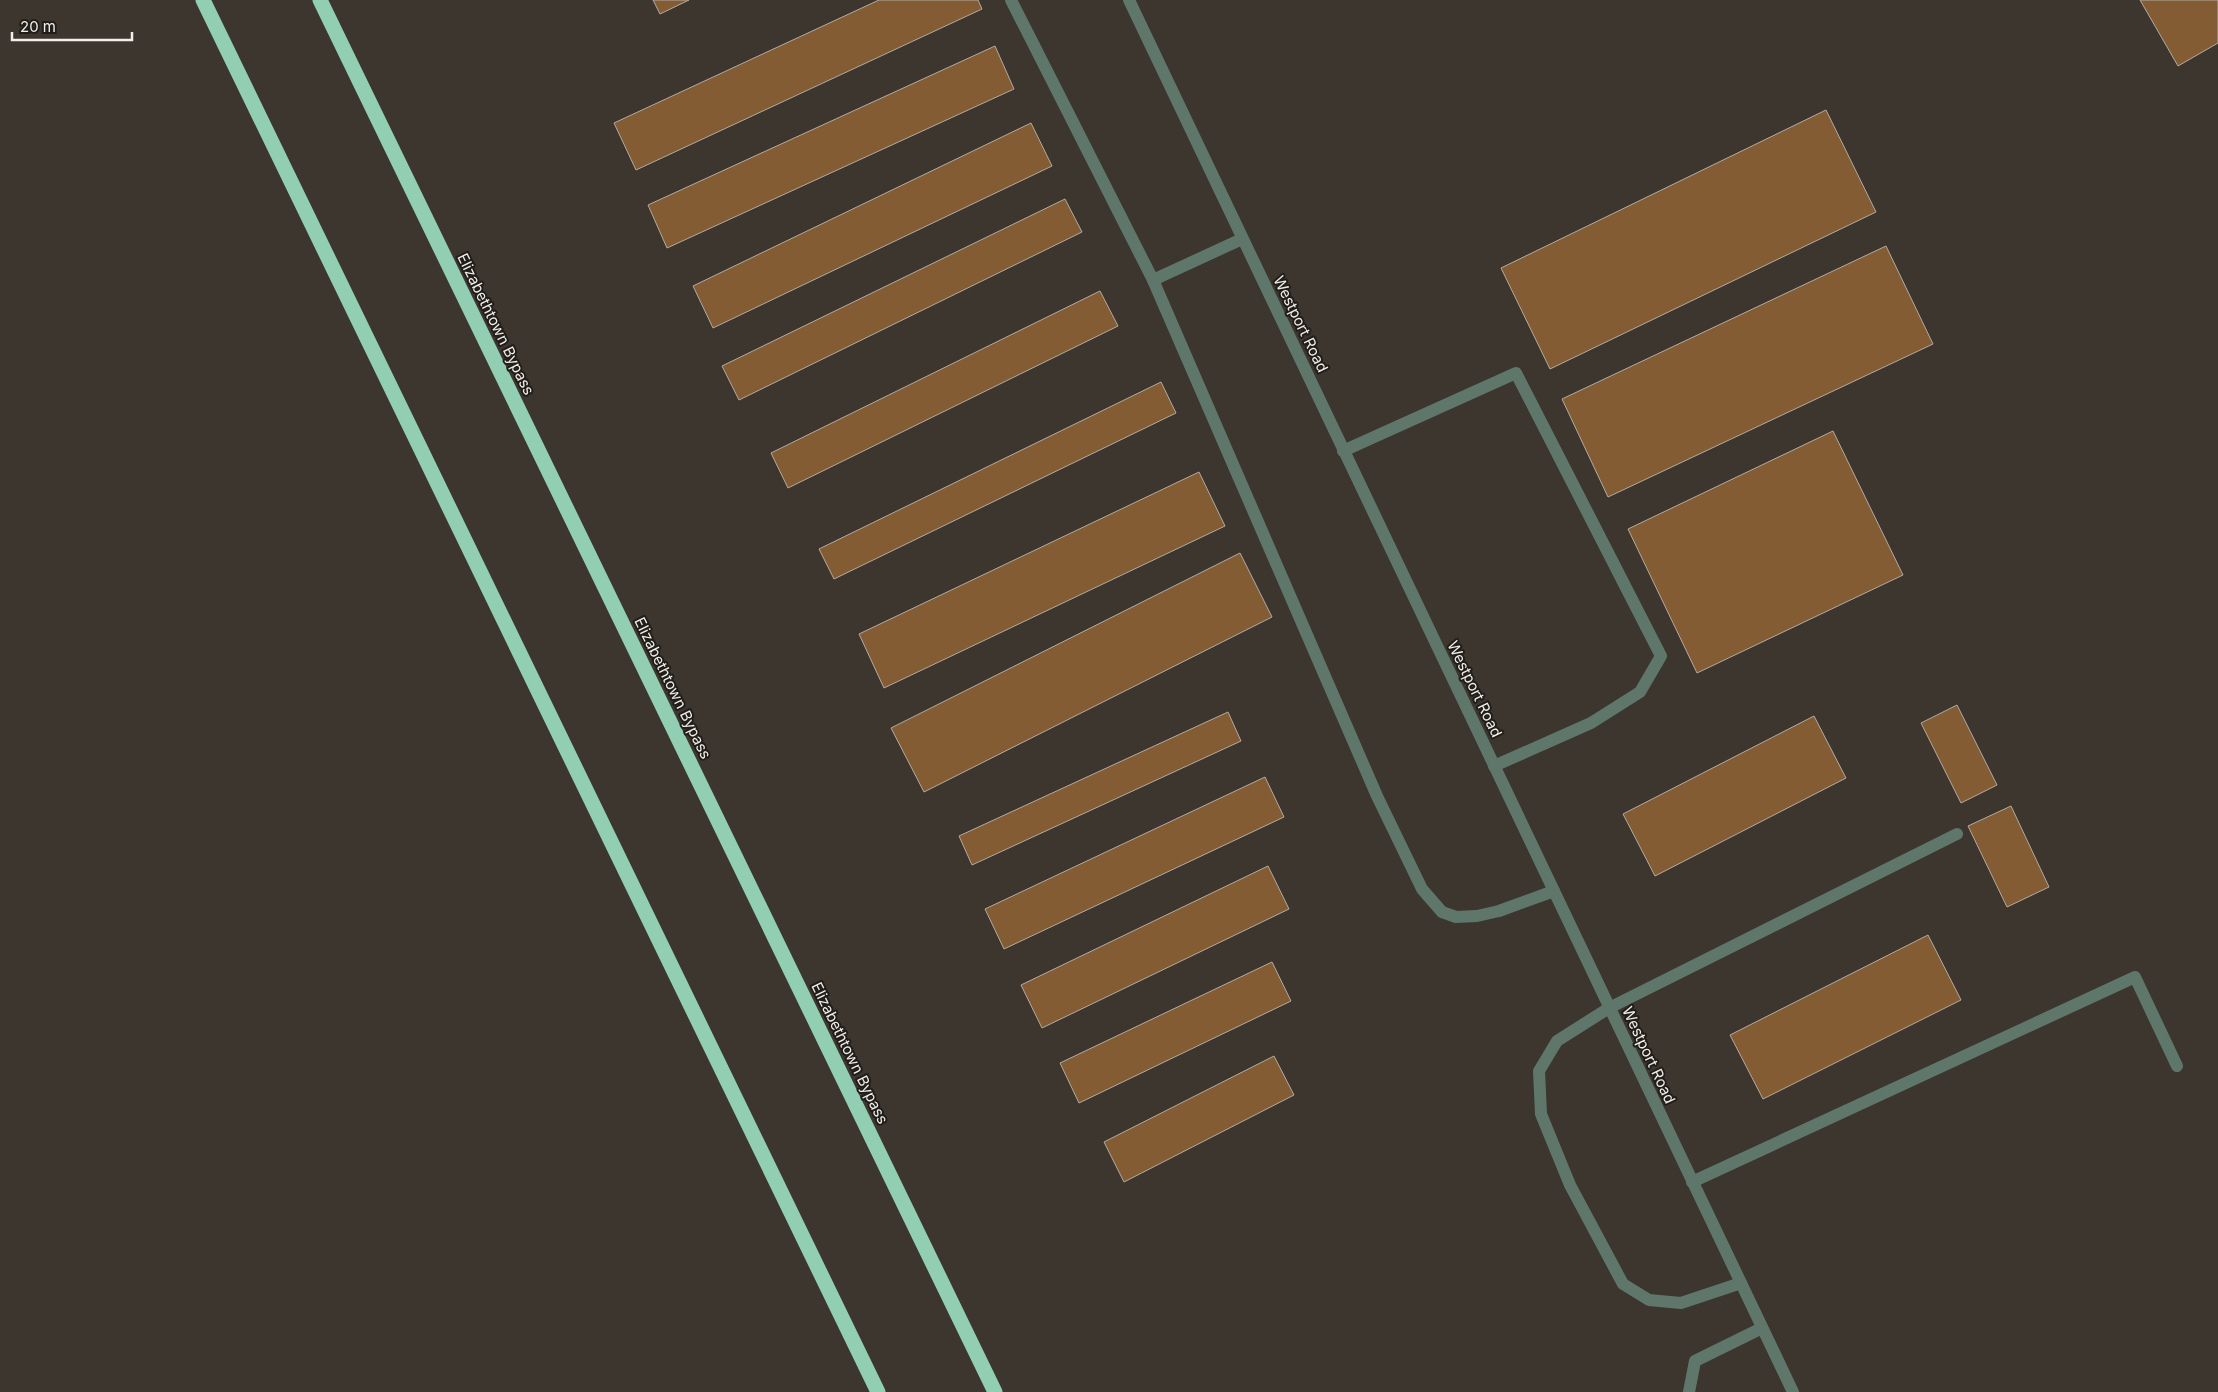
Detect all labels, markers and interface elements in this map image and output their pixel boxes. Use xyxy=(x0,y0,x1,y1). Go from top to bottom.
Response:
scale bar xyxy=(12,10,132,42)
text: 20 m xyxy=(20,17,56,36)
street label: Elizabethtown Bypass xyxy=(453,250,539,398)
street label: Westport Road xyxy=(1269,273,1333,375)
street label: Elizabethtown Bypass xyxy=(630,614,716,762)
street label: Westport Road xyxy=(1443,638,1507,740)
street label: Elizabethtown Bypass xyxy=(807,979,893,1127)
street label: Westport Road xyxy=(1618,1003,1680,1107)

